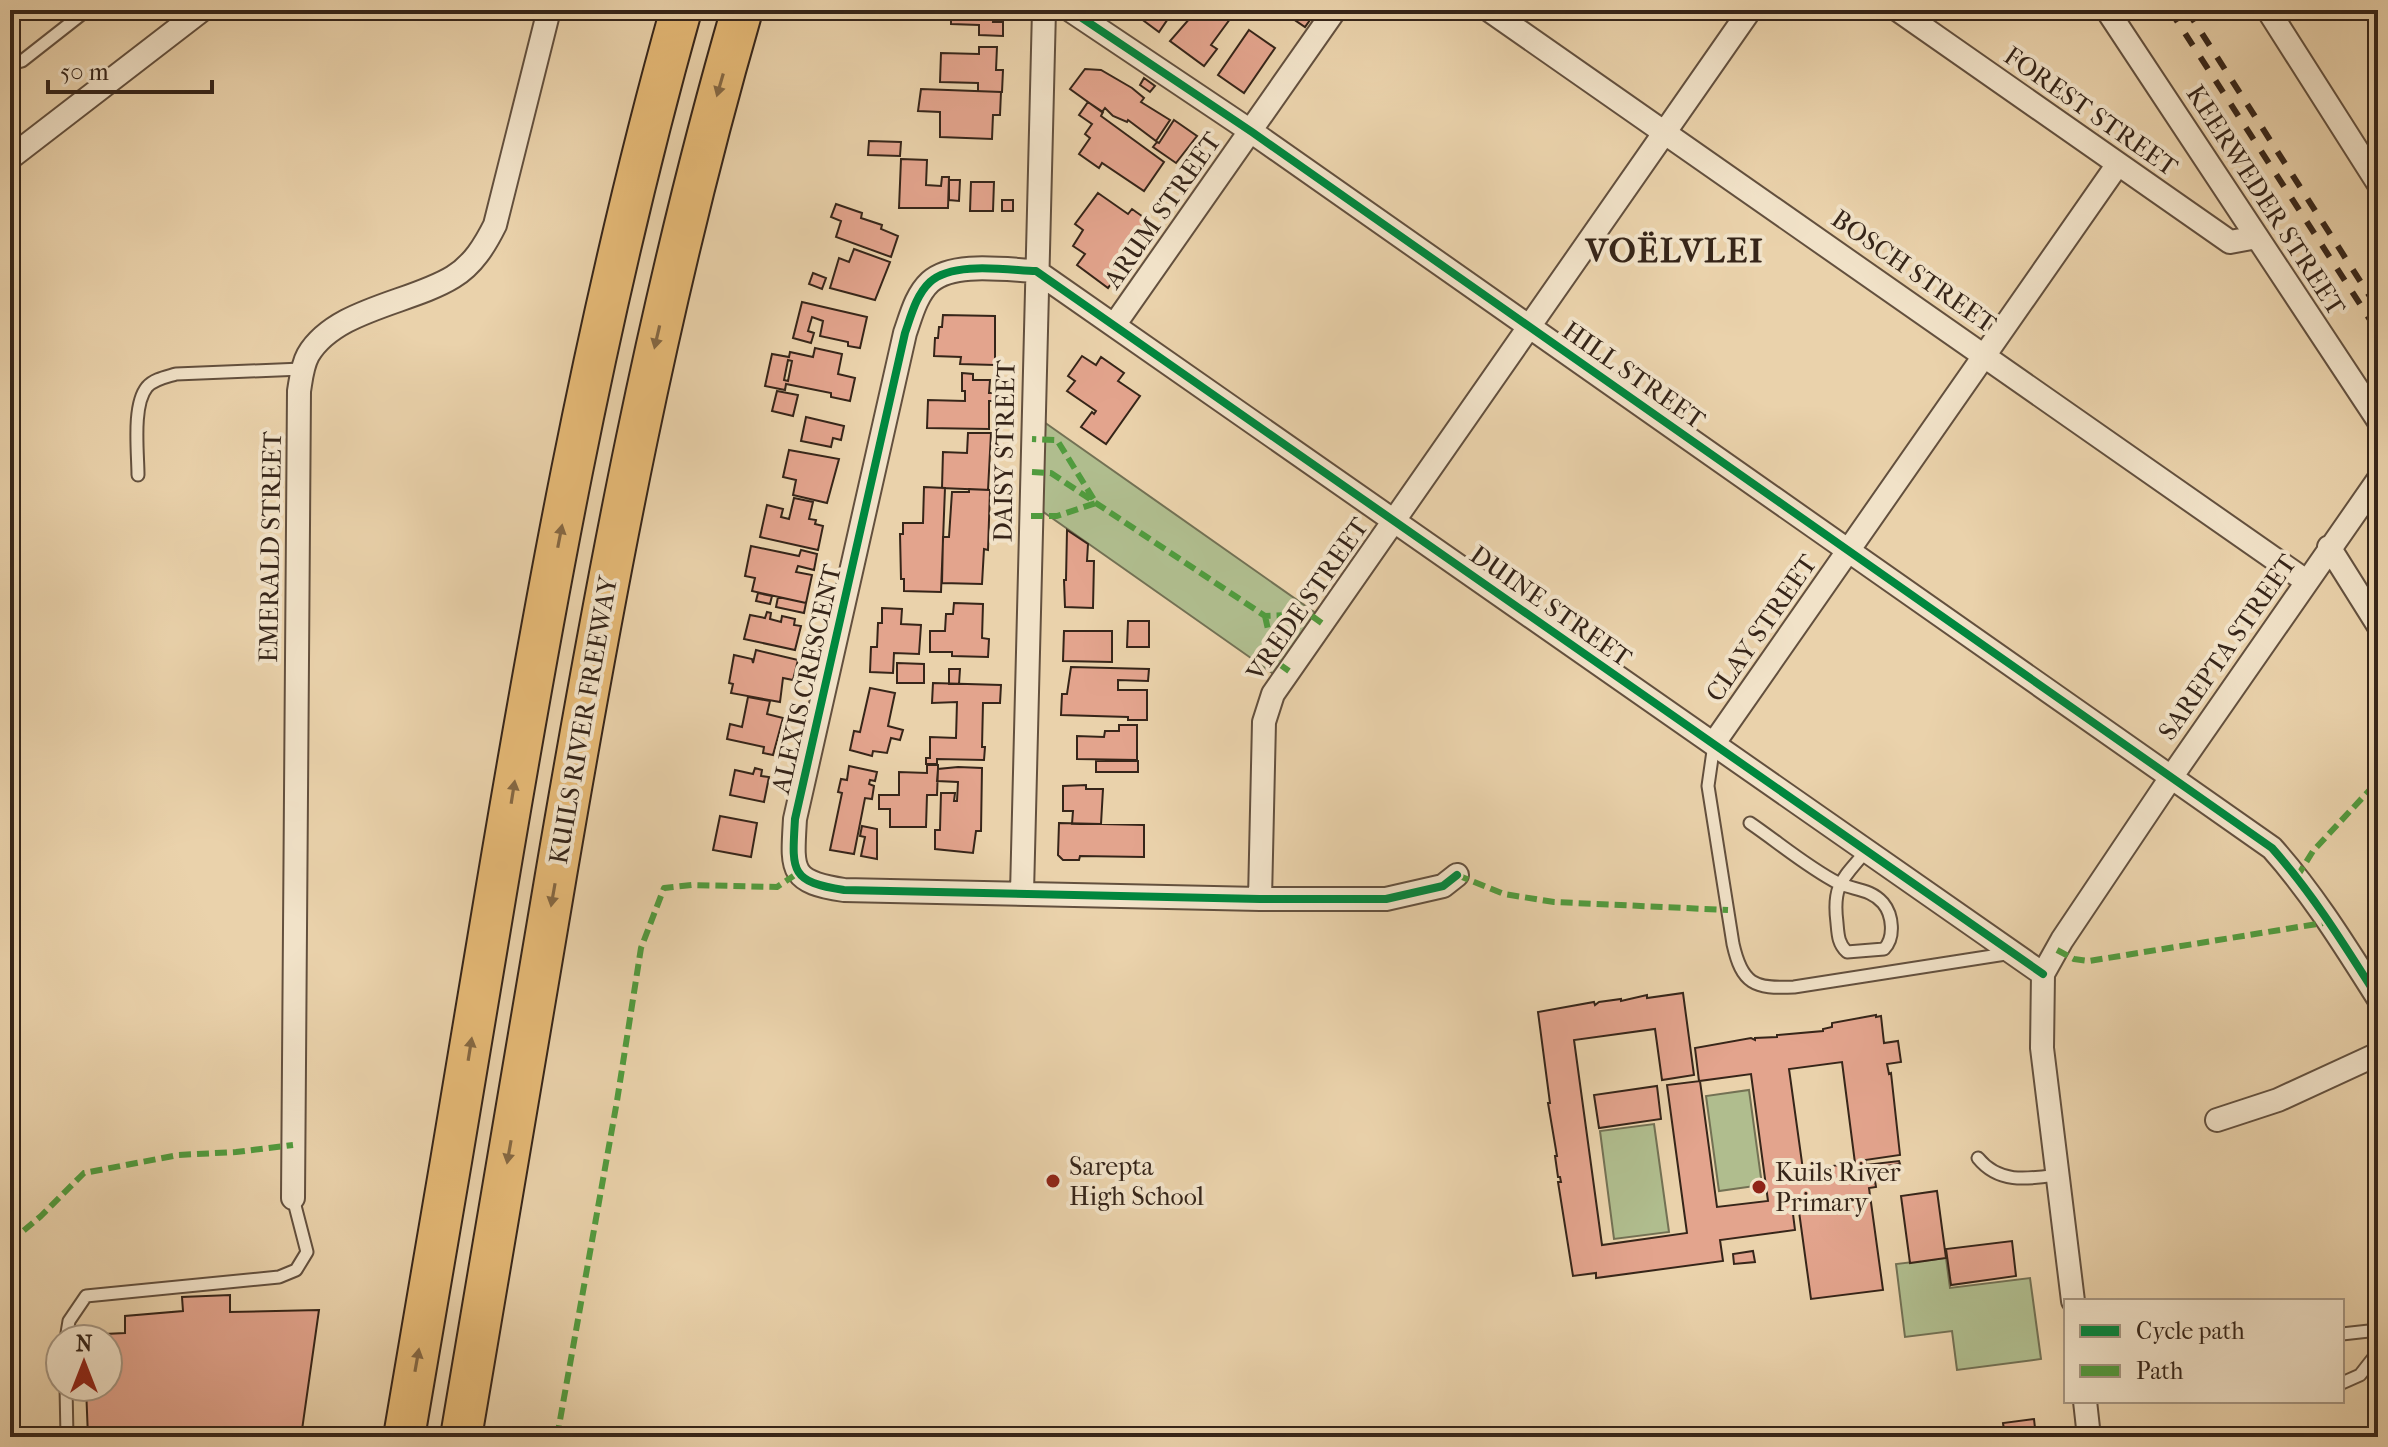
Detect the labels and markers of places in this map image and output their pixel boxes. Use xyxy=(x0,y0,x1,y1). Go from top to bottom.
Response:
place label: Sarepta High School xyxy=(1069,1151,1204,1212)
place label: Kuils River Primary xyxy=(1775,1157,1901,1218)
marker: Sarepta High School xyxy=(1044,1172,1062,1190)
marker: Kuils River Primary xyxy=(1750,1178,1768,1196)

